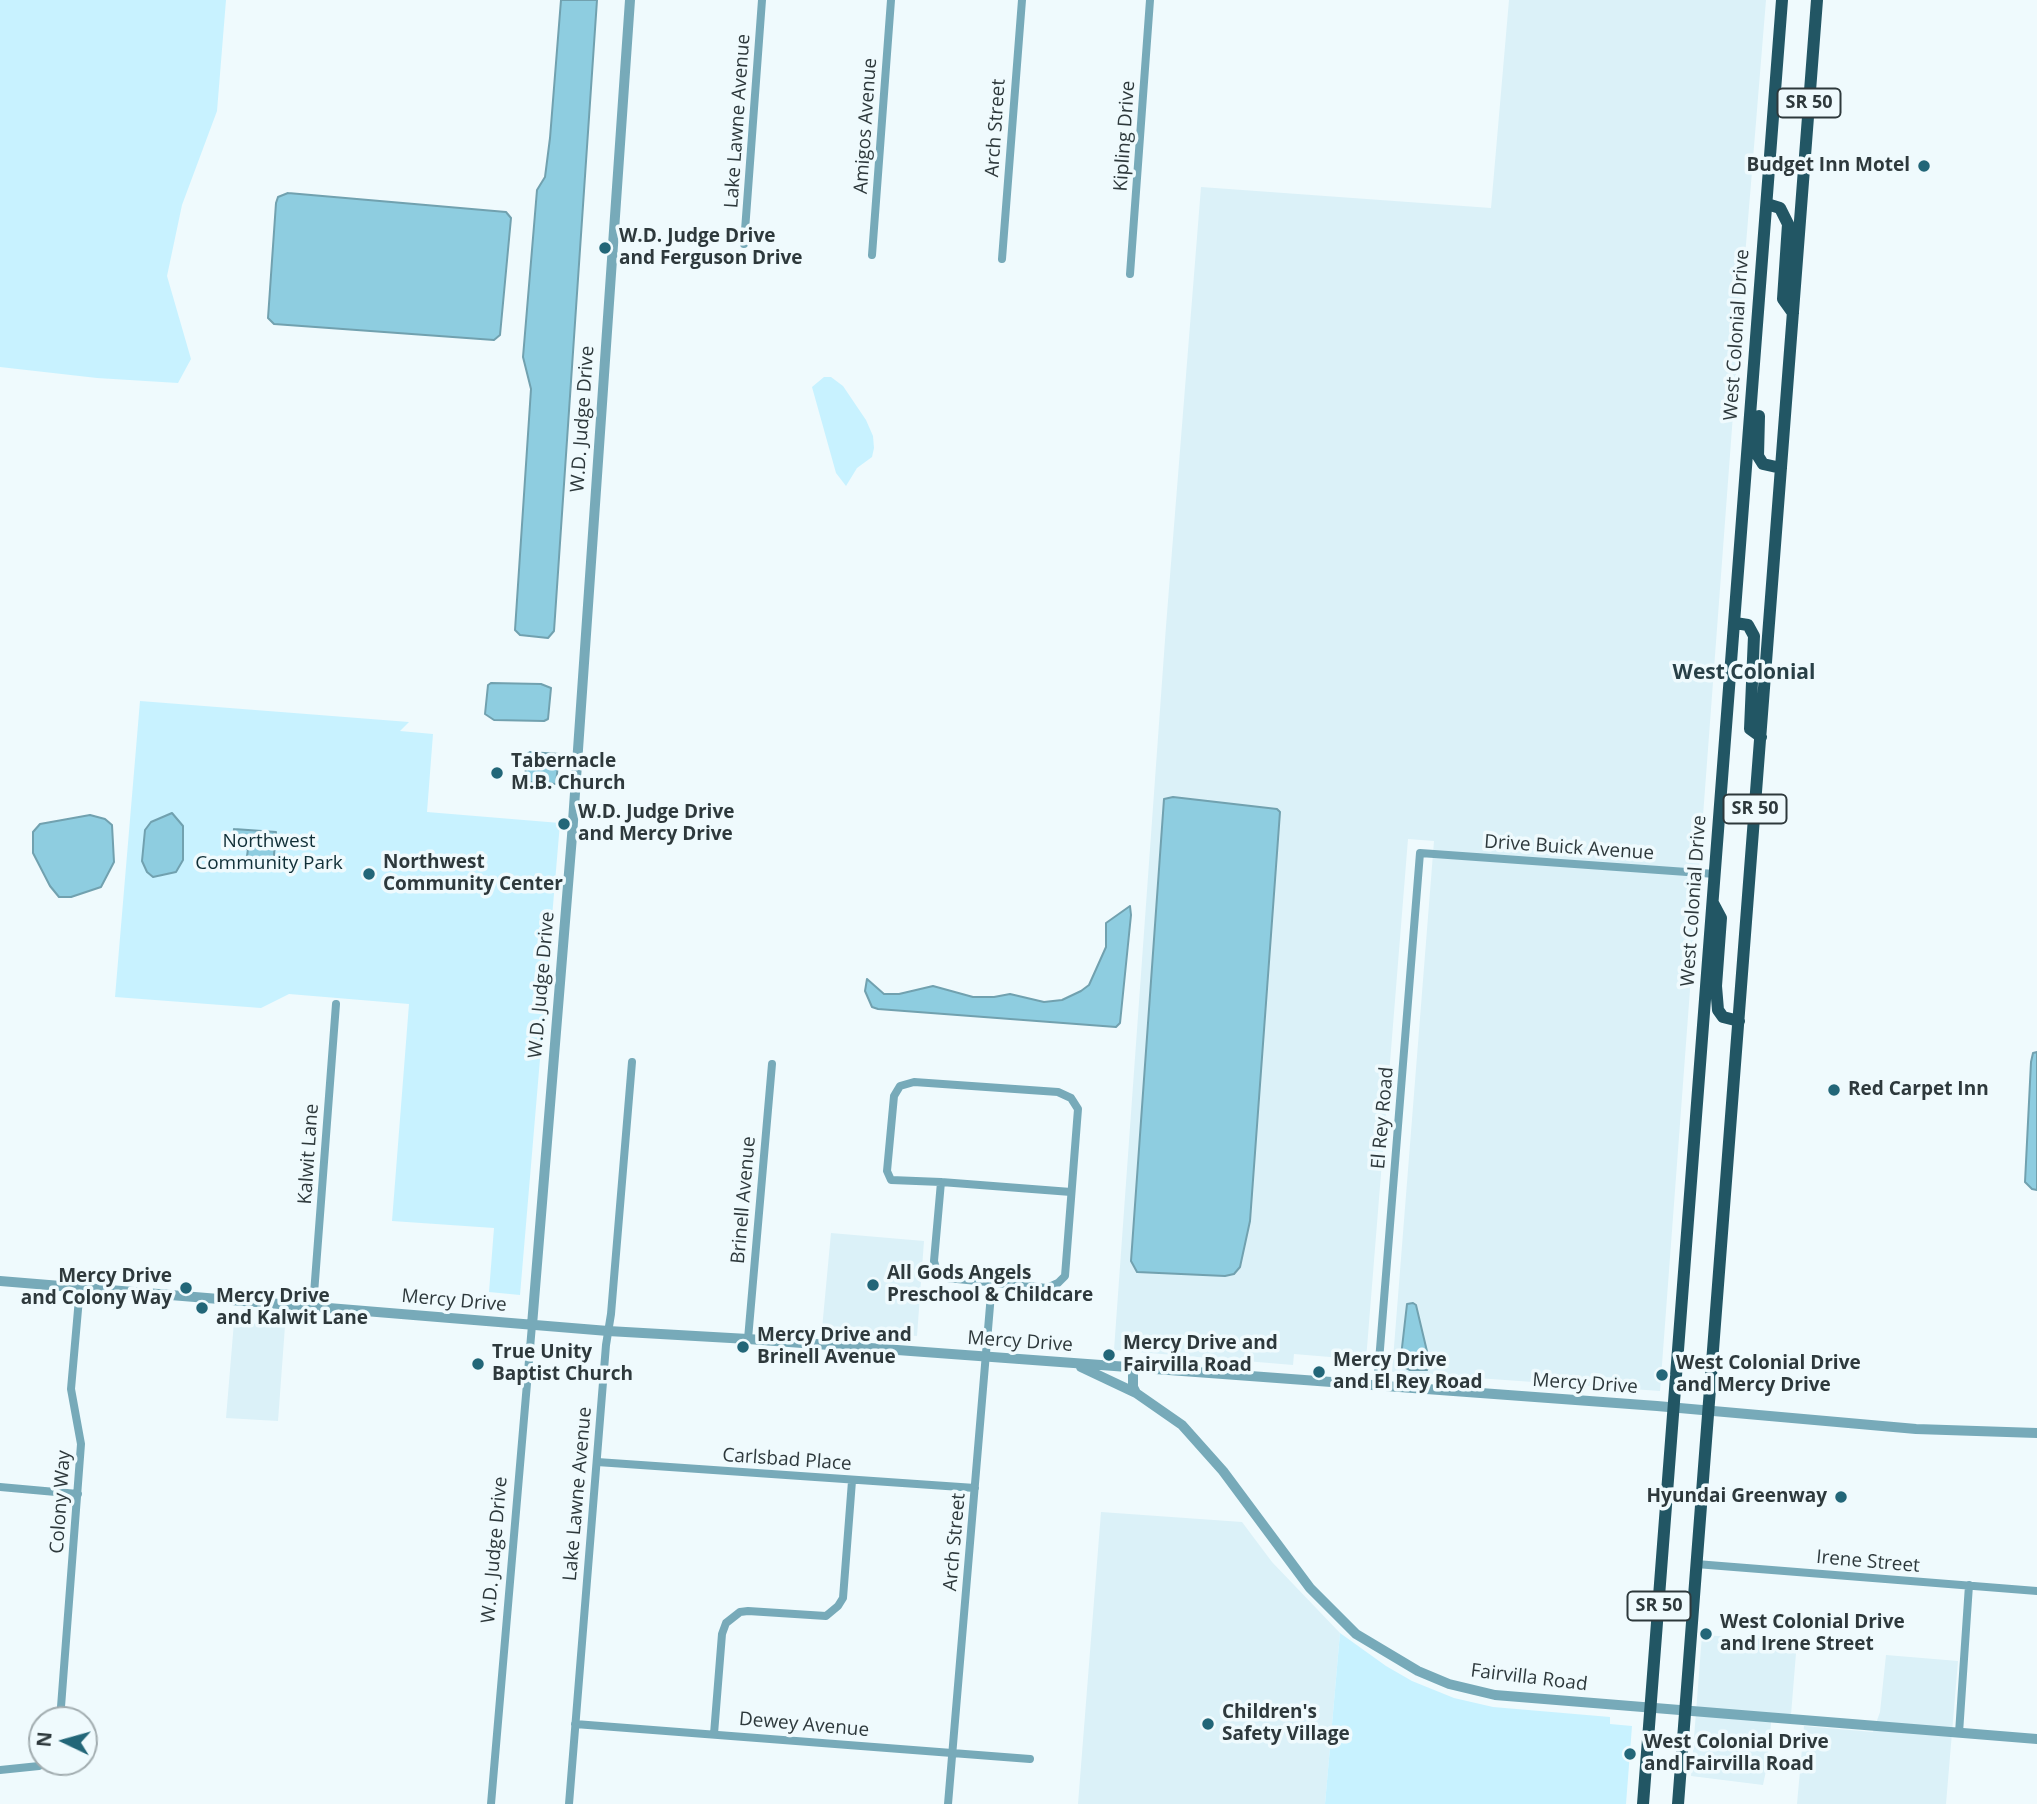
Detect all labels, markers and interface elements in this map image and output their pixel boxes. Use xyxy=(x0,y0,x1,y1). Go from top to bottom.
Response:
street label: Lake Lawne Avenue xyxy=(721,33,755,209)
street label: Amigos Avenue xyxy=(850,57,882,195)
street label: Arch Street xyxy=(981,78,1011,178)
street label: Kipling Drive xyxy=(1110,80,1140,192)
road number: SR 50 xyxy=(1778,88,1840,118)
place label: Budget Inn Motel xyxy=(1746,155,1910,177)
marker: Budget Inn Motel xyxy=(1916,158,1932,174)
place label: W.D. Judge Drive and Ferguson Drive xyxy=(619,226,803,270)
marker: W.D. Judge Drive and Ferguson Drive xyxy=(597,240,613,256)
street label: West Colonial Drive xyxy=(1720,248,1754,422)
street label: W.D. Judge Drive xyxy=(566,345,600,493)
district label: West Colonial xyxy=(1673,660,1815,686)
place label: Tabernacle M.B. Church xyxy=(511,751,625,795)
marker: Tabernacle M.B. Church xyxy=(489,765,505,781)
road number: SR 50 xyxy=(1724,794,1786,824)
place label: W.D. Judge Drive and Mercy Drive xyxy=(578,802,734,846)
street label: West Colonial Drive xyxy=(1677,814,1711,988)
marker: W.D. Judge Drive and Mercy Drive xyxy=(556,816,572,832)
park label: Northwest Community Park xyxy=(195,831,343,875)
street label: Drive Buick Avenue xyxy=(1483,831,1655,865)
place label: Northwest Community Center xyxy=(383,852,563,896)
marker: Northwest Community Center xyxy=(361,866,377,882)
street label: W.D. Judge Drive xyxy=(524,911,560,1059)
street label: El Rey Road xyxy=(1367,1066,1399,1170)
place label: Red Carpet Inn xyxy=(1848,1079,1989,1101)
marker: Red Carpet Inn xyxy=(1826,1082,1842,1098)
street label: Kalwit Lane xyxy=(294,1103,324,1205)
street label: Brinell Avenue xyxy=(727,1135,761,1265)
place label: All Gods Angels Preschool & Childcare xyxy=(887,1263,1093,1307)
place label: Mercy Drive and Colony Way xyxy=(21,1266,172,1310)
marker: All Gods Angels Preschool & Childcare xyxy=(865,1277,881,1293)
marker: Mercy Drive and Colony Way xyxy=(178,1280,194,1296)
street label: Mercy Drive xyxy=(400,1285,508,1317)
place label: Mercy Drive and Kalwit Lane xyxy=(216,1286,368,1330)
marker: Mercy Drive and Kalwit Lane xyxy=(194,1300,210,1316)
place label: Mercy Drive and Brinell Avenue xyxy=(757,1325,912,1369)
street label: Mercy Drive xyxy=(967,1327,1073,1357)
place label: Mercy Drive and Fairvilla Road xyxy=(1123,1333,1278,1377)
marker: Mercy Drive and Brinell Avenue xyxy=(735,1339,751,1355)
place label: True Unity Baptist Church xyxy=(492,1342,633,1386)
marker: Mercy Drive and Fairvilla Road xyxy=(1101,1347,1117,1363)
place label: Mercy Drive and El Rey Road xyxy=(1333,1350,1483,1394)
place label: West Colonial Drive and Mercy Drive xyxy=(1676,1353,1861,1397)
marker: True Unity Baptist Church xyxy=(470,1356,486,1372)
marker: Mercy Drive and El Rey Road xyxy=(1311,1364,1327,1380)
marker: West Colonial Drive and Mercy Drive xyxy=(1654,1367,1670,1383)
street label: Mercy Drive xyxy=(1532,1369,1638,1399)
street label: Lake Lawne Avenue xyxy=(559,1406,597,1582)
street label: Carlsbad Place xyxy=(722,1444,852,1476)
street label: Colony Way xyxy=(46,1450,76,1554)
street label: W.D. Judge Drive xyxy=(477,1476,513,1624)
place label: Hyundai Greenway xyxy=(1647,1486,1827,1508)
marker: Hyundai Greenway xyxy=(1833,1489,1849,1505)
street label: Arch Street xyxy=(939,1492,971,1592)
street label: Irene Street xyxy=(1815,1546,1921,1578)
road number: SR 50 xyxy=(1628,1591,1690,1620)
place label: West Colonial Drive and Irene Street xyxy=(1720,1612,1905,1656)
marker: West Colonial Drive and Irene Street xyxy=(1698,1626,1714,1642)
street label: Fairvilla Road xyxy=(1469,1660,1589,1696)
place label: Children's Safety Village xyxy=(1222,1702,1350,1746)
north arrow xyxy=(28,1706,98,1776)
street label: Dewey Avenue xyxy=(738,1708,870,1742)
marker: Children's Safety Village xyxy=(1200,1716,1216,1732)
text: N xyxy=(30,1731,58,1748)
place label: West Colonial Drive and Fairvilla Road xyxy=(1644,1732,1829,1776)
marker: West Colonial Drive and Fairvilla Road xyxy=(1622,1746,1638,1762)

